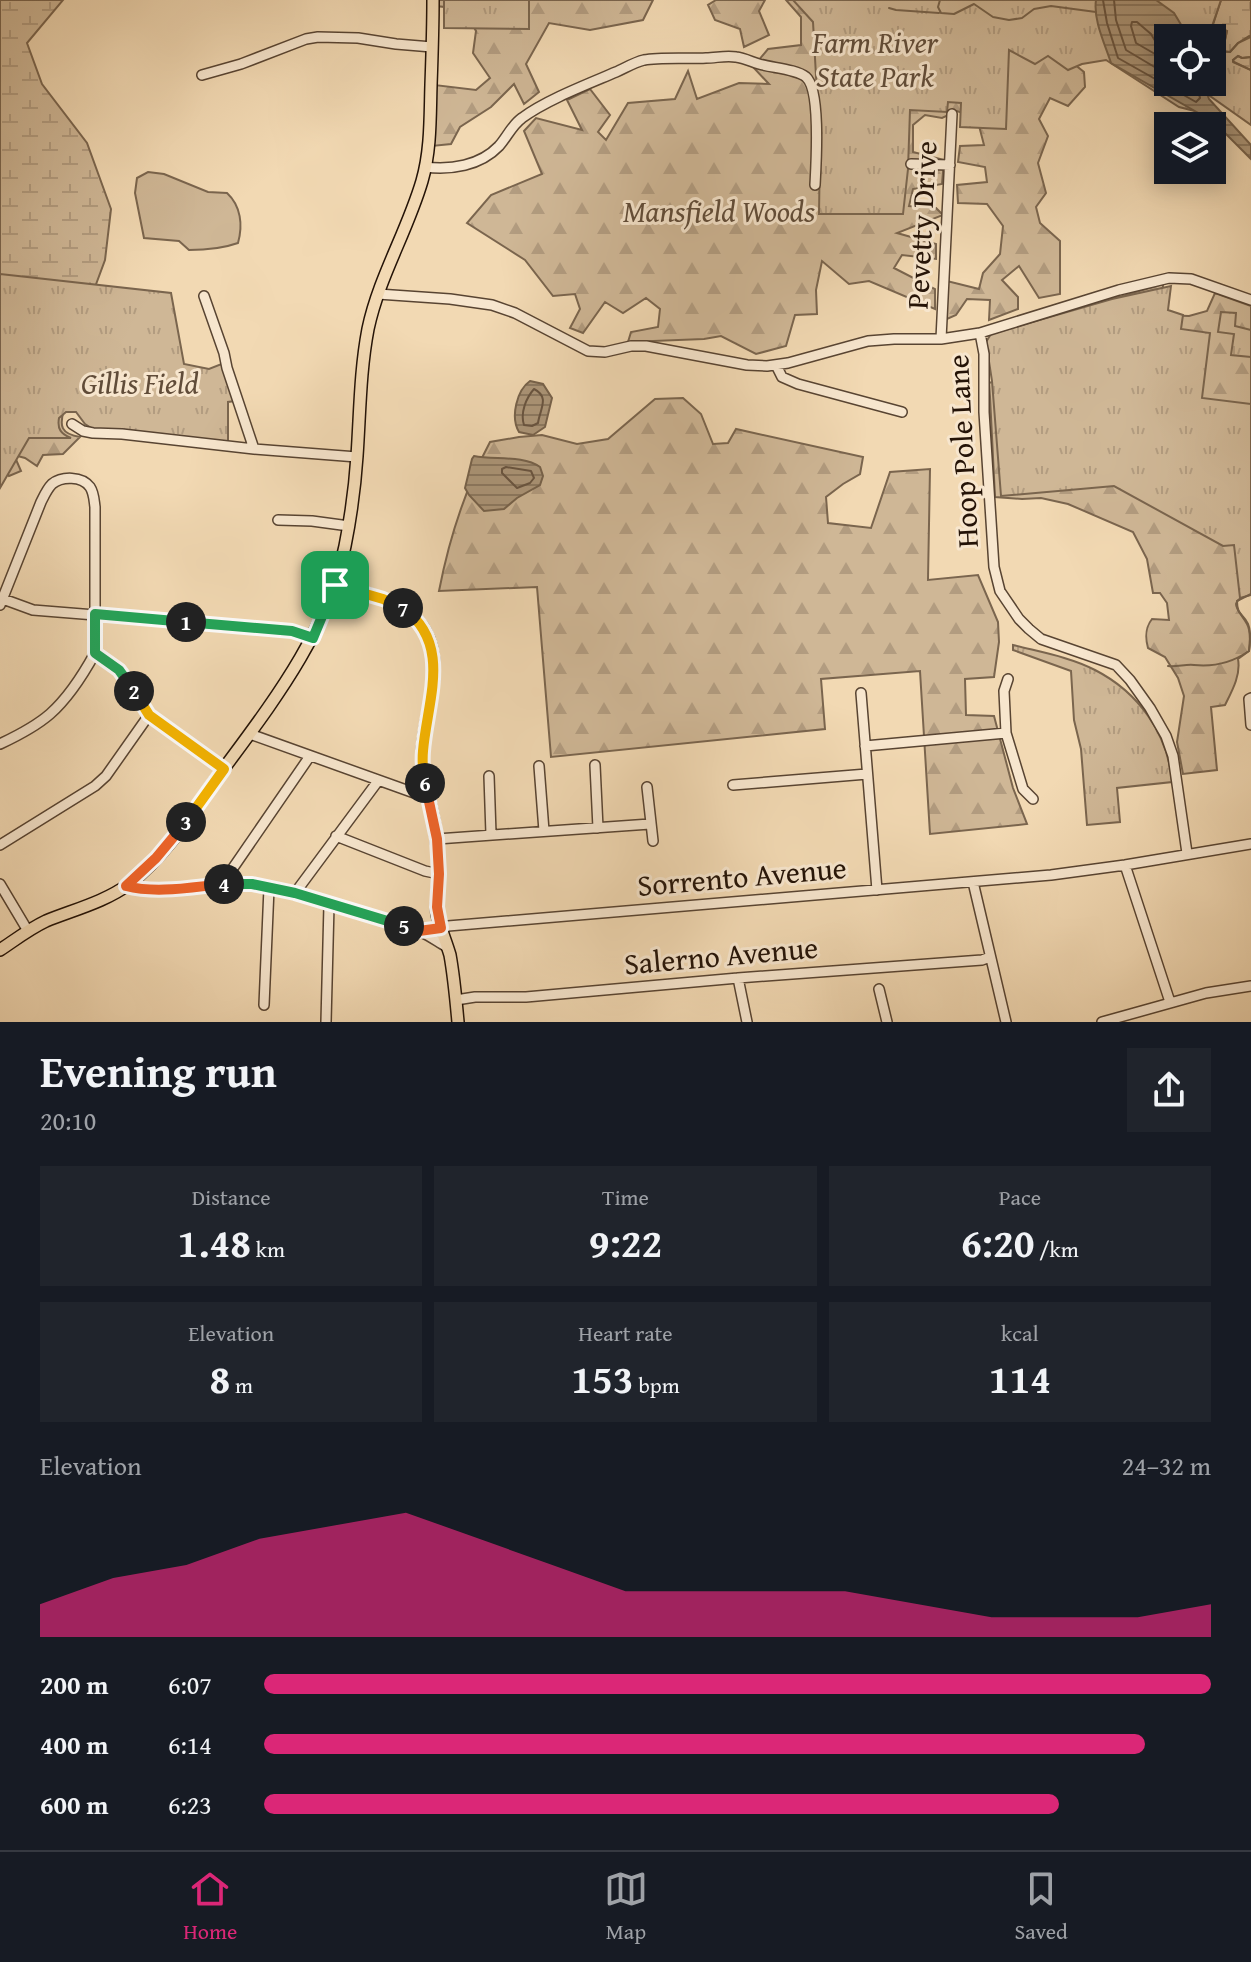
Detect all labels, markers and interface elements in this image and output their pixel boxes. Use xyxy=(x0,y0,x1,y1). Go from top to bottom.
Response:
park label: Farm River State Park xyxy=(811,20,939,98)
map controls xyxy=(1154,24,1226,184)
button: locate xyxy=(1154,24,1226,96)
button: layers xyxy=(1154,112,1226,184)
street label: Pevetty Drive xyxy=(895,140,947,310)
park label: Mansfield Woods xyxy=(623,189,815,233)
street label: Hoop Pole Lane xyxy=(935,353,989,549)
park label: Gillis Field xyxy=(81,361,199,405)
pin xyxy=(301,551,369,619)
icon: arrive xyxy=(313,563,357,607)
pin: 7 xyxy=(383,588,423,628)
text: 7 xyxy=(397,592,409,624)
pin: 1 xyxy=(166,602,206,642)
text: 1 xyxy=(180,606,192,638)
pin: 2 xyxy=(114,671,154,711)
text: 2 xyxy=(128,675,140,707)
pin: 6 xyxy=(405,763,445,803)
text: 6 xyxy=(419,767,431,799)
pin: 3 xyxy=(166,802,206,842)
text: 3 xyxy=(180,806,192,838)
street label: Sorrento Avenue xyxy=(635,845,848,907)
pin: 4 xyxy=(204,864,244,904)
text: 4 xyxy=(218,868,230,900)
pin: 5 xyxy=(384,906,424,946)
text: 5 xyxy=(398,910,410,942)
street label: Salerno Avenue xyxy=(622,925,820,985)
text: Evening run xyxy=(40,1039,277,1103)
button: share xyxy=(1127,1048,1211,1132)
text: 20:10 xyxy=(40,1101,96,1140)
text: Distance xyxy=(192,1181,271,1213)
text: Time xyxy=(602,1181,649,1213)
text: Pace xyxy=(999,1181,1041,1213)
text: 1.48 xyxy=(177,1213,251,1272)
text: 9:22 xyxy=(589,1213,662,1272)
text: 6:20 xyxy=(961,1213,1034,1272)
text: km xyxy=(251,1233,285,1265)
text: /km xyxy=(1034,1233,1079,1265)
text: Elevation xyxy=(188,1317,274,1349)
text: Heart rate xyxy=(578,1317,673,1349)
text: kcal xyxy=(1001,1317,1039,1349)
text: 8 xyxy=(209,1349,230,1408)
text: 153 xyxy=(571,1349,634,1408)
text: 114 xyxy=(989,1349,1051,1408)
text: m xyxy=(230,1369,253,1401)
text: bpm xyxy=(634,1369,680,1401)
text: Elevation xyxy=(40,1446,142,1485)
text: 24–32 m xyxy=(1122,1446,1211,1485)
text: 200 m xyxy=(40,1665,108,1704)
text: 6:07 xyxy=(168,1665,212,1704)
text: 400 m xyxy=(40,1725,108,1764)
text: 6:14 xyxy=(168,1725,212,1764)
text: 600 m xyxy=(40,1785,108,1824)
text: 6:23 xyxy=(168,1785,212,1824)
tab: Home xyxy=(183,1867,237,1947)
tab: Map xyxy=(604,1867,648,1947)
tab: Saved xyxy=(1014,1867,1068,1947)

